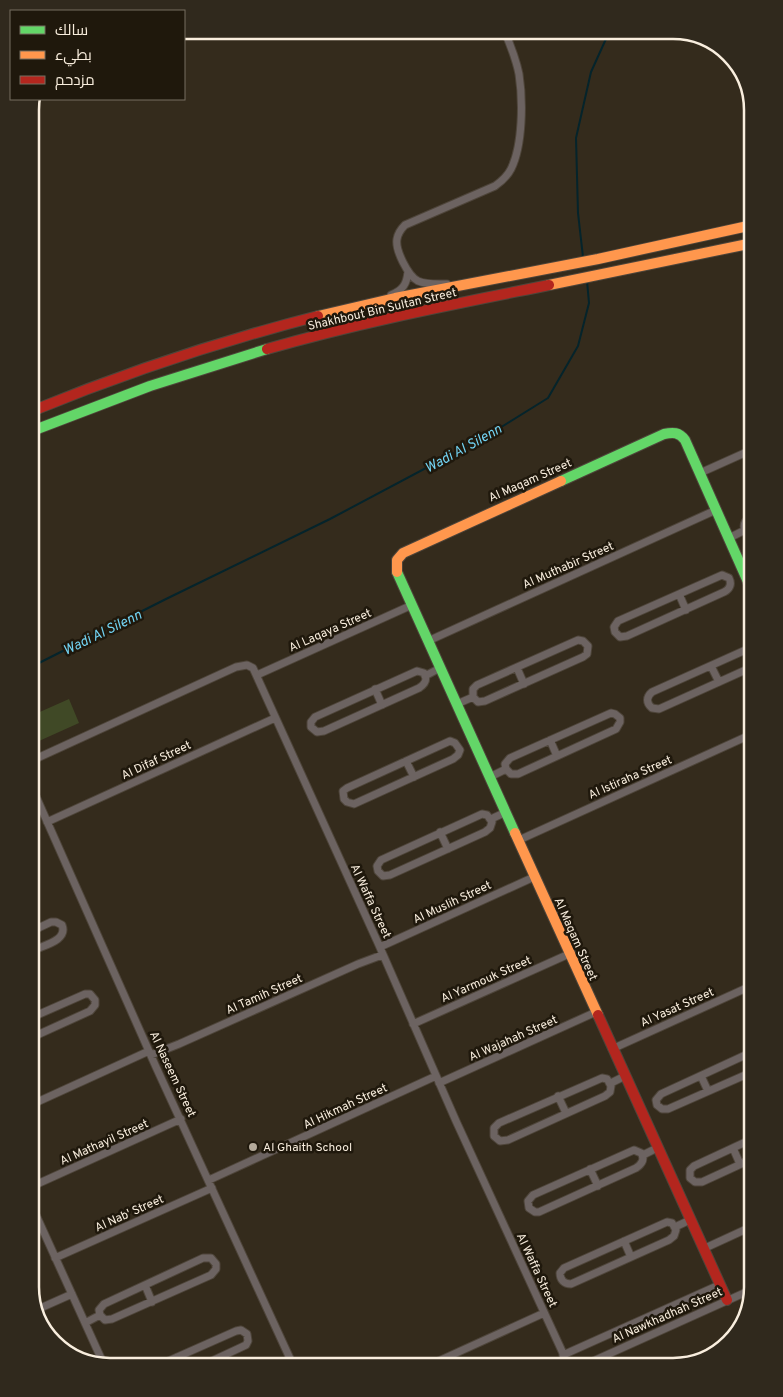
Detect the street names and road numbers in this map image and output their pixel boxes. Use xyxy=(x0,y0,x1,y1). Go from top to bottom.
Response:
street label: Shakhbout Bin Sultan Street xyxy=(306,285,458,335)
street label: Al Maqam Street xyxy=(486,455,574,506)
street label: Al Muthabir Street xyxy=(520,539,617,593)
street label: Al Laqaya Street xyxy=(287,606,374,656)
street label: Al Difaf Street xyxy=(119,738,194,784)
street label: Al Istiraha Street xyxy=(586,752,675,803)
street label: Al Waffa Street xyxy=(346,862,394,941)
street label: Al Muslih Street xyxy=(411,878,494,928)
street label: Al Maqam Street xyxy=(550,895,601,983)
street label: Al Yarmouk Street xyxy=(439,953,534,1007)
street label: Al Tamih Street xyxy=(224,971,305,1019)
street label: Al Yasat Street xyxy=(638,985,717,1031)
street label: Al Wajahah Street xyxy=(467,1012,560,1066)
street label: Al Naseem Street xyxy=(145,1029,199,1120)
street label: Al Hikmah Street xyxy=(301,1080,390,1133)
street label: Al Mathayil Street xyxy=(58,1116,151,1170)
street label: Al Nab' Street xyxy=(92,1192,166,1236)
street label: Al Waffa Street xyxy=(512,1231,560,1310)
street label: Al Nawkhadhah Street xyxy=(610,1284,725,1347)

